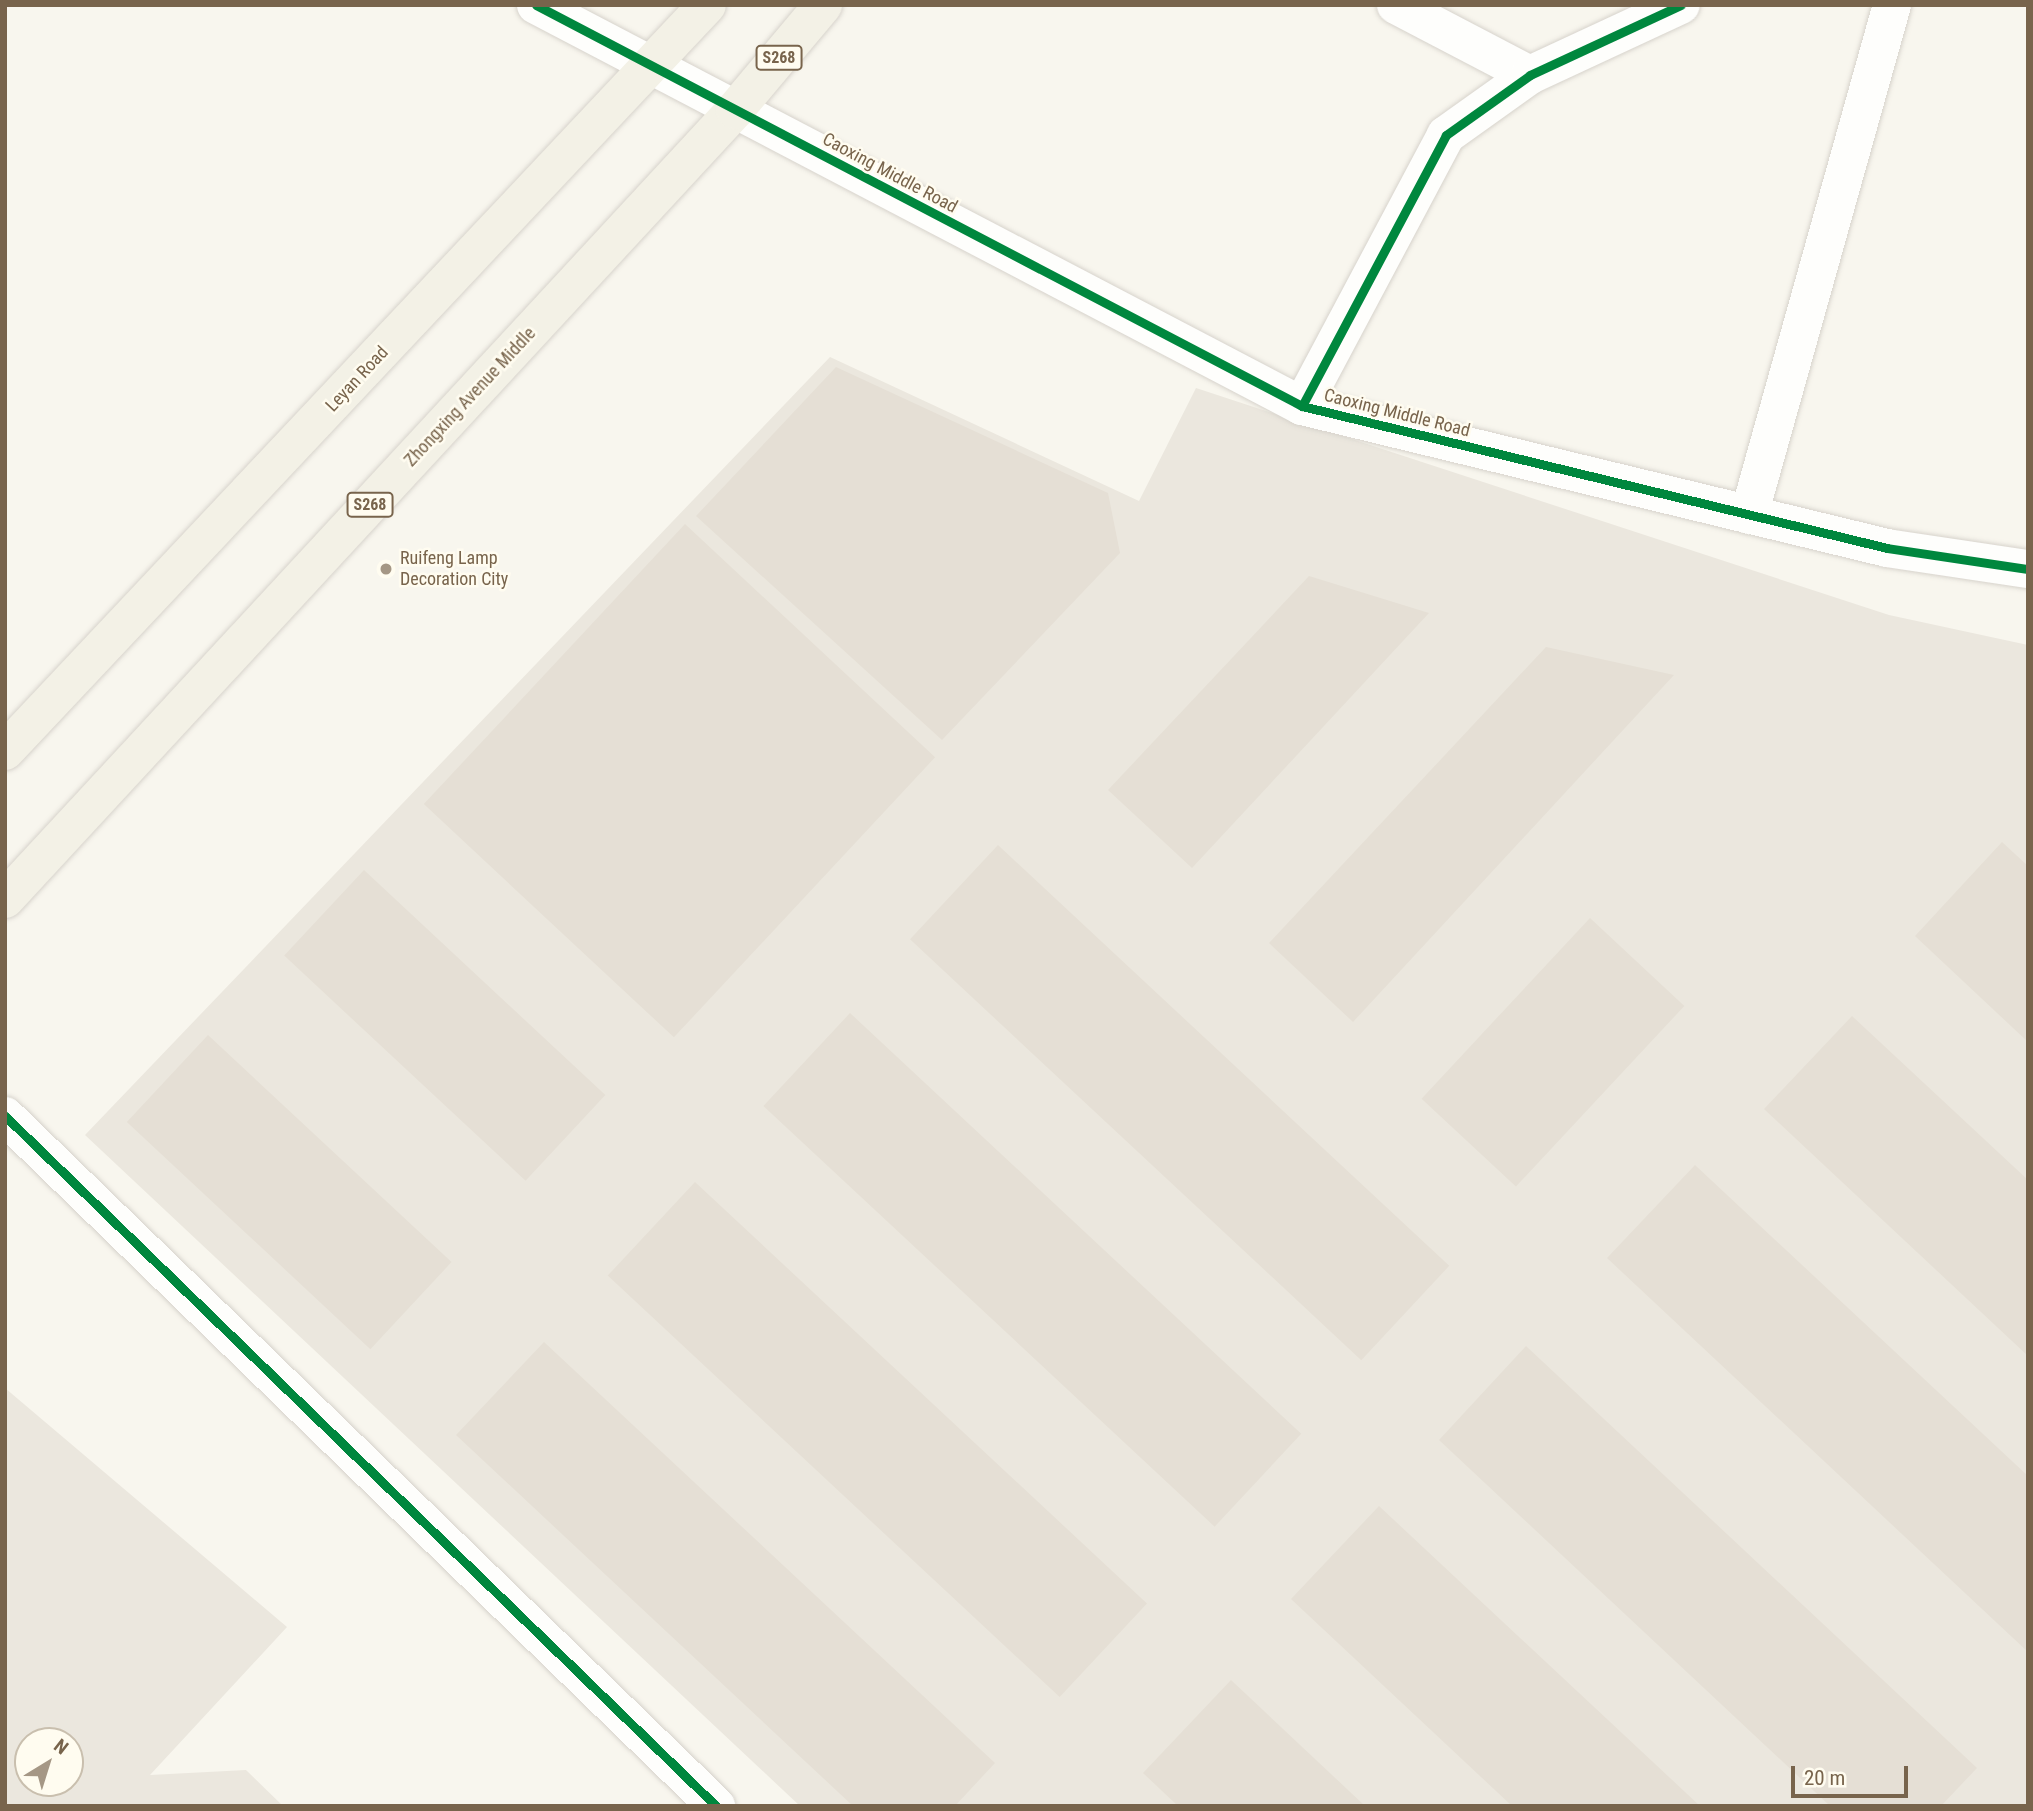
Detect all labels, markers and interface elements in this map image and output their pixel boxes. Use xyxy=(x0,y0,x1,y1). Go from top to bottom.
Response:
road number: S268 xyxy=(754,46,804,71)
street label: Caoxing Middle Road xyxy=(819,128,961,218)
street label: Zhongxing Avenue Middle xyxy=(400,323,540,471)
street label: Leyan Road xyxy=(321,342,393,416)
street label: Caoxing Middle Road xyxy=(1322,384,1472,442)
road number: S268 xyxy=(346,492,394,518)
place label: Ruifeng Lamp Decoration City xyxy=(400,548,508,590)
marker: Ruifeng Lamp Decoration City xyxy=(378,561,394,577)
north arrow xyxy=(14,1727,84,1797)
text: N xyxy=(49,1734,73,1759)
scale bar xyxy=(1795,1752,1912,1796)
text: 20 m xyxy=(1804,1766,1845,1790)

